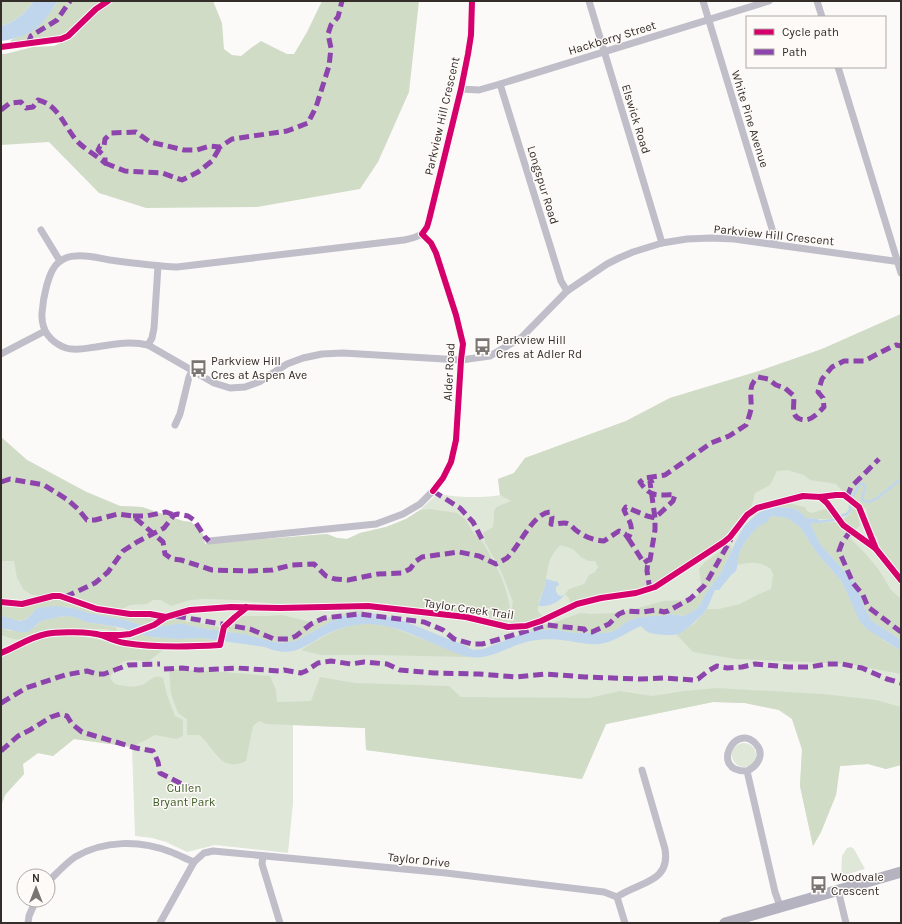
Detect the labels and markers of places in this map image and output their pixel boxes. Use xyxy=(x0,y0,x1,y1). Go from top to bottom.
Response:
place label: Parkview Hill Cres at Adler Rd xyxy=(496,333,582,361)
bus stop icon: Parkview Hill Cres at Adler Rd xyxy=(473,337,493,357)
place label: Parkview Hill Cres at Aspen Ave xyxy=(211,354,307,382)
bus stop icon: Parkview Hill Cres at Aspen Ave xyxy=(188,358,208,378)
place label: Woodvale Crescent xyxy=(831,870,884,898)
bus stop icon: Woodvale Crescent xyxy=(808,874,828,894)

